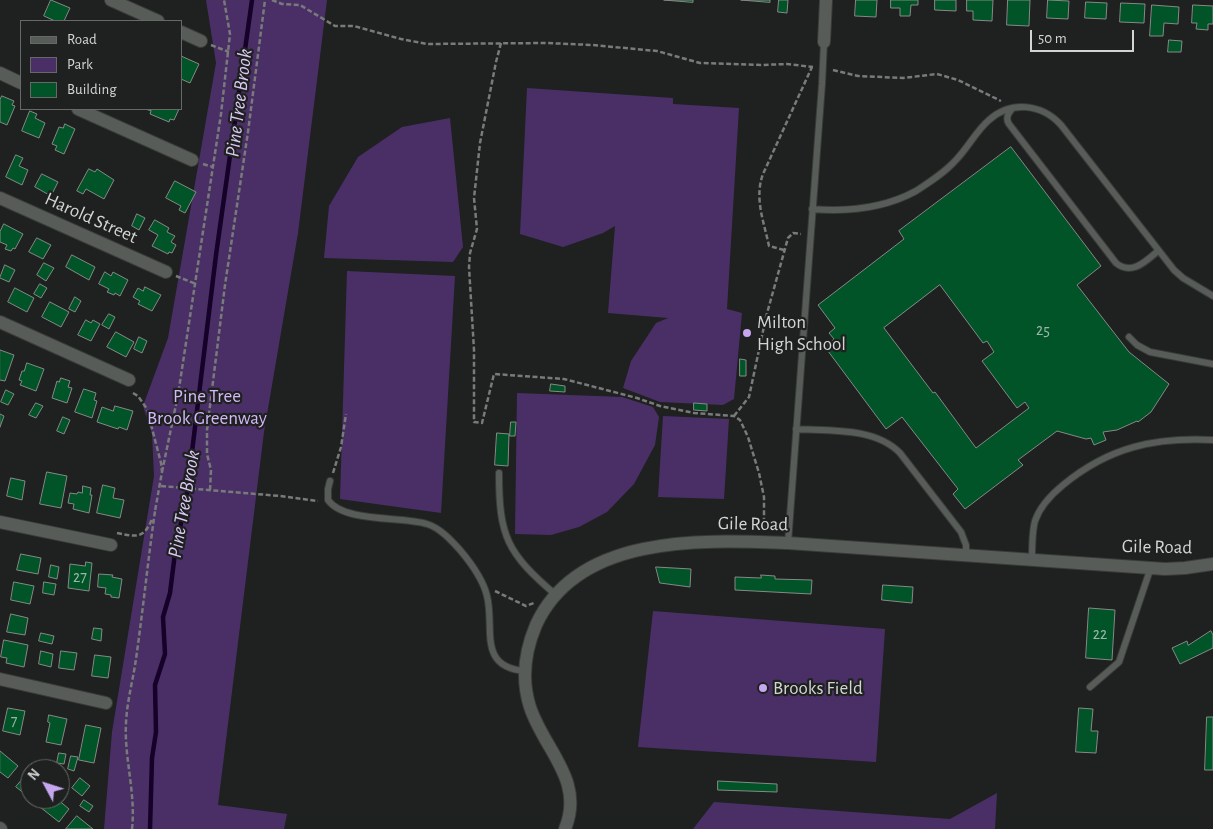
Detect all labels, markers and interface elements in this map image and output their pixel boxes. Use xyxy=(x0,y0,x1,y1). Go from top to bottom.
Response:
legend xyxy=(20,20,182,110)
scale bar xyxy=(1033,20,1137,52)
text: 50 m xyxy=(1038,31,1067,46)
text: Road xyxy=(67,32,97,47)
water label: Pine Tree Brook xyxy=(220,47,258,159)
text: Park xyxy=(67,57,93,72)
text: Building xyxy=(67,82,117,97)
street label: Harold Street xyxy=(41,187,141,249)
place label: Milton High School xyxy=(757,311,846,355)
house number: 25 xyxy=(1036,320,1050,340)
marker: Milton High School xyxy=(741,327,753,339)
park label: Pine Tree Brook Greenway xyxy=(147,385,267,429)
water label: Pine Tree Brook xyxy=(163,448,205,560)
street label: Gile Road xyxy=(718,512,788,536)
street label: Gile Road xyxy=(1122,535,1192,559)
house number: 27 xyxy=(73,567,87,587)
house number: 22 xyxy=(1093,624,1107,644)
place label: Brooks Field xyxy=(773,677,863,699)
marker: Brooks Field xyxy=(757,682,769,694)
house number: 7 xyxy=(11,711,17,731)
north arrow xyxy=(20,759,70,809)
text: N xyxy=(26,767,43,783)

